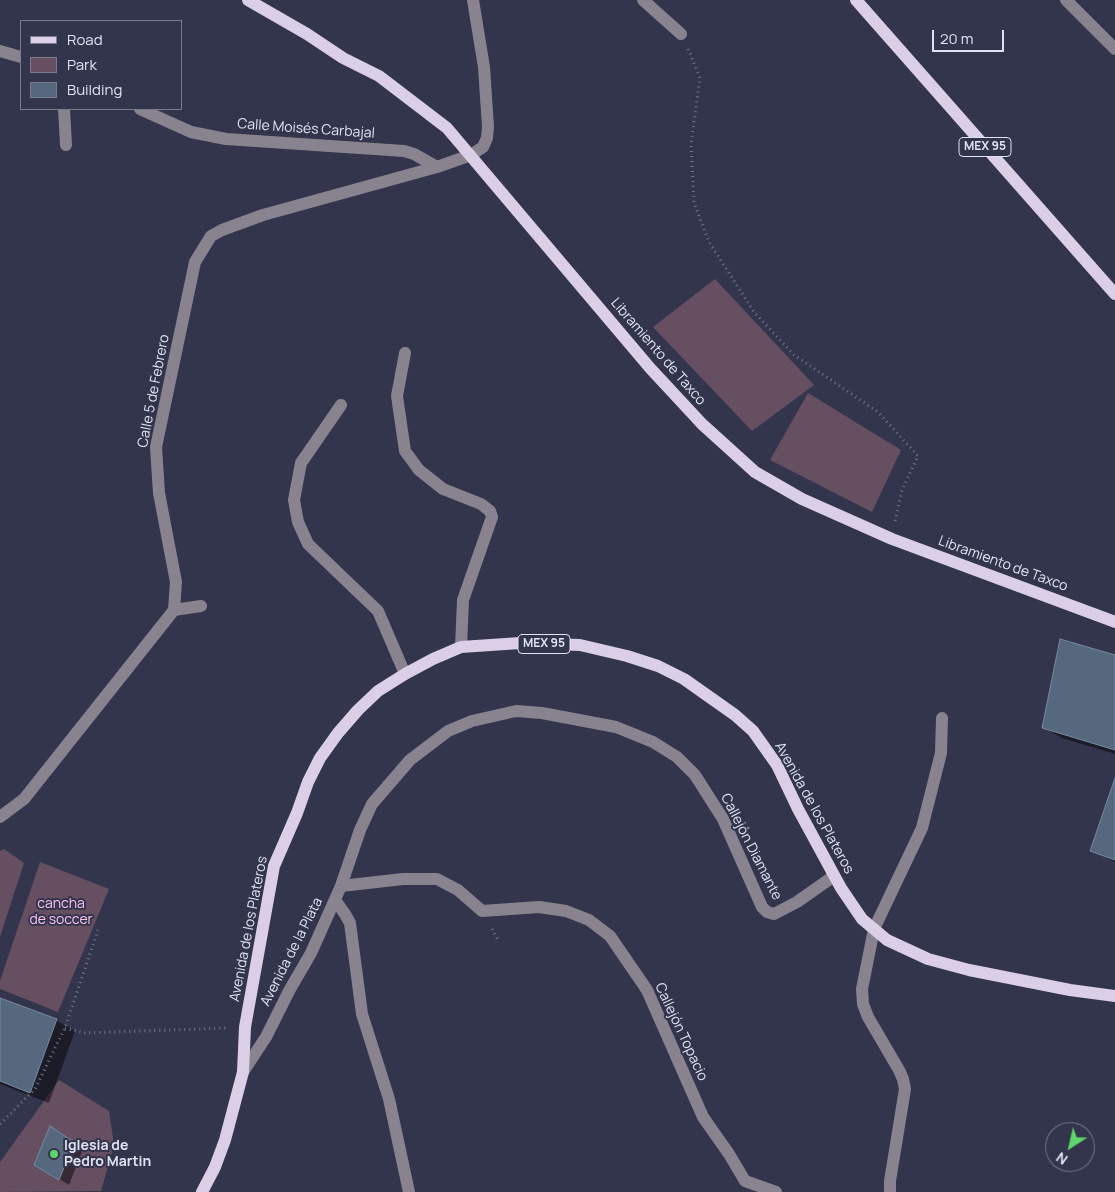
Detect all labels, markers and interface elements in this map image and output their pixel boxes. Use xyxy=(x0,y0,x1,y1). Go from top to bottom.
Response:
legend xyxy=(20,20,182,110)
scale bar xyxy=(935,20,1008,52)
text: 20 m xyxy=(940,28,973,49)
text: Road xyxy=(67,29,103,50)
text: Park xyxy=(67,54,97,75)
text: Building xyxy=(67,79,122,100)
street label: Calle Moisés Carbajal xyxy=(237,116,375,142)
road number: MEX 95 xyxy=(959,138,1011,156)
street label: Libramiento de Taxco xyxy=(607,295,709,409)
street label: Calle 5 de Febrero xyxy=(135,333,173,449)
street label: Libramiento de Taxco xyxy=(936,533,1070,595)
road number: MEX 95 xyxy=(518,634,570,654)
street label: Avenida de los Plateros xyxy=(771,739,857,877)
street label: Callejón Diamante xyxy=(717,791,785,903)
street label: Avenida de los Plateros xyxy=(227,855,271,1003)
street label: Avenida de la Plata xyxy=(257,895,327,1009)
park label: cancha de soccer xyxy=(29,896,93,929)
street label: Callejón Topacio xyxy=(651,980,711,1084)
north arrow xyxy=(1045,1122,1095,1172)
place label: Iglesia de Pedro Martin xyxy=(64,1138,151,1170)
marker: Iglesia de Pedro Martin xyxy=(48,1148,60,1160)
text: N xyxy=(1052,1148,1071,1170)

